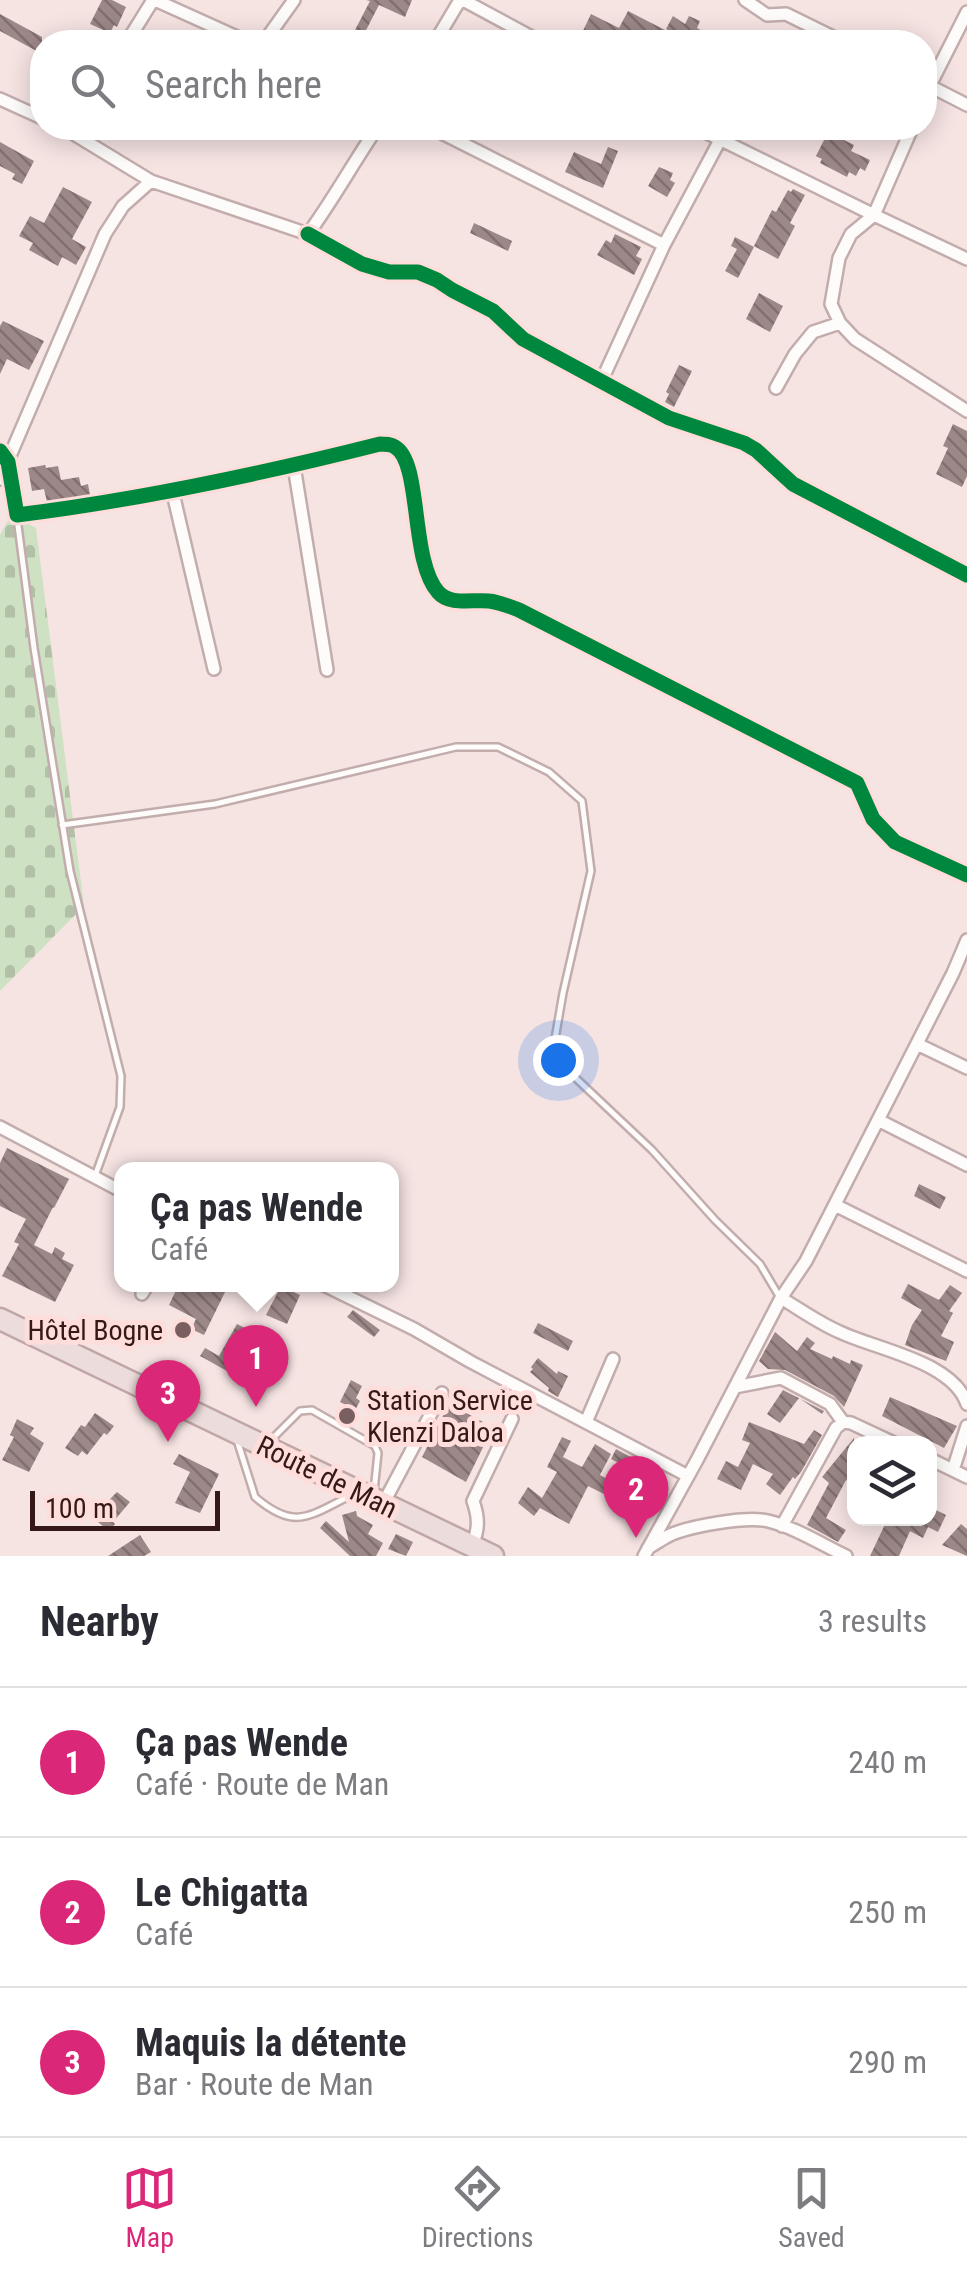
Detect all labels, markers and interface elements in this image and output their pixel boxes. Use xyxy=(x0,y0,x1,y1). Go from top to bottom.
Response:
search box xyxy=(30,30,937,140)
icon: search xyxy=(65,58,120,113)
text: Search here xyxy=(145,63,322,107)
your location xyxy=(533,1035,584,1086)
popup xyxy=(114,1162,399,1292)
text: Ça pas Wende xyxy=(150,1186,363,1230)
text: Café xyxy=(150,1230,208,1268)
place label: Hôtel Bogne xyxy=(27,1314,163,1347)
marker: Hôtel Bogne xyxy=(172,1319,194,1341)
pin: 1 xyxy=(224,1324,288,1407)
pin: 3 xyxy=(136,1360,200,1442)
place label: Station Service Klenzi Daloa xyxy=(367,1384,533,1449)
marker: Station Service Klenzi Daloa xyxy=(336,1405,358,1427)
street label: Route de Man xyxy=(252,1429,402,1525)
map controls xyxy=(847,1436,937,1526)
button: layers xyxy=(847,1436,937,1526)
pin: 2 xyxy=(604,1456,668,1538)
scale bar xyxy=(30,1486,220,1530)
text: 100 m xyxy=(45,1492,114,1525)
text: Nearby xyxy=(40,1597,159,1646)
text: 3 results xyxy=(818,1602,927,1640)
text: Ça pas Wende xyxy=(135,1721,348,1765)
text: 1 xyxy=(64,1743,81,1781)
text: 240 m xyxy=(848,1743,927,1781)
text: Café · Route de Man xyxy=(135,1765,389,1803)
text: Le Chigatta xyxy=(135,1871,308,1915)
text: 2 xyxy=(64,1893,81,1931)
text: 250 m xyxy=(848,1893,927,1931)
text: Café xyxy=(135,1915,193,1953)
text: Maquis la détente xyxy=(135,2021,407,2065)
text: 3 xyxy=(64,2043,81,2081)
text: 290 m xyxy=(848,2043,927,2081)
text: Bar · Route de Man xyxy=(135,2065,374,2103)
tab: Map xyxy=(122,2161,177,2254)
tab: Directions xyxy=(422,2161,534,2254)
tab: Saved xyxy=(778,2161,845,2254)

